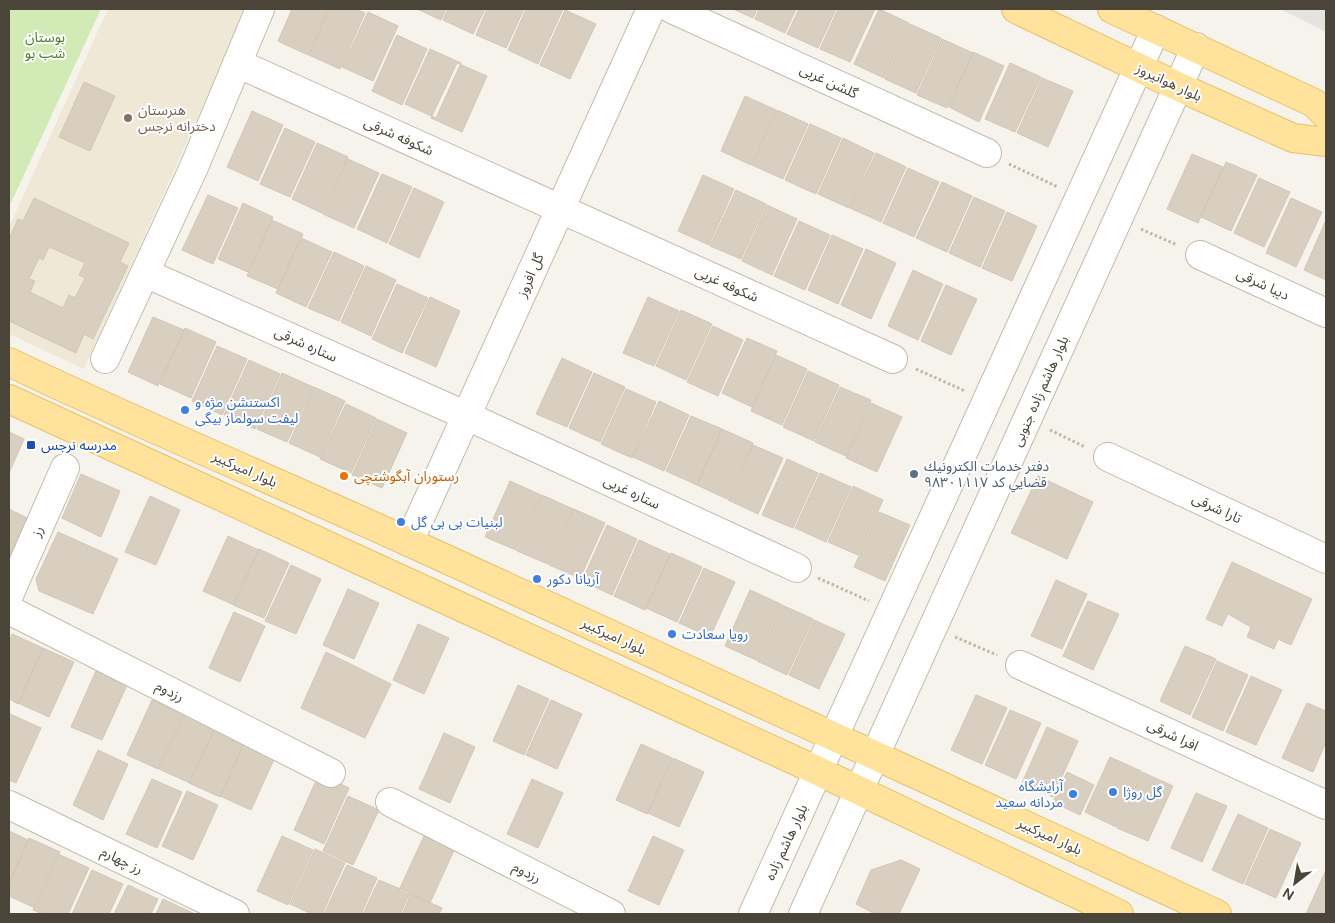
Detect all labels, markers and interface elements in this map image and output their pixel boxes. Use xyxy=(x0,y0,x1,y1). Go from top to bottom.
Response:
park label: بوستان شب بو xyxy=(25,28,65,62)
street label: بلوار هوانیروز xyxy=(1132,58,1205,105)
street label: گلشن غربی xyxy=(797,60,861,102)
place label: هنرستان دخترانه نرجس xyxy=(138,101,216,135)
marker: هنرستان دخترانه نرجس xyxy=(122,112,134,124)
street label: شکوفه شرقی xyxy=(361,113,437,159)
street label: گل افروز xyxy=(512,250,548,301)
street label: شکوفه غربی xyxy=(692,262,762,306)
street label: دیبا شرقی xyxy=(1234,264,1293,304)
street label: ستاره شرقی xyxy=(272,322,340,366)
street label: بلوار هاشم زاده جنوبی xyxy=(1008,333,1074,450)
place label: اکستنشن مژه و لیفت سولماز بیگی xyxy=(195,393,298,427)
marker: اکستنشن مژه و لیفت سولماز بیگی xyxy=(179,404,191,416)
place label: مدرسه نرجس xyxy=(41,436,117,454)
marker: مدرسه نرجس xyxy=(25,439,37,451)
street label: بلوار امیرکبیر xyxy=(209,446,280,491)
place label: دفتر خدمات الكترونيك قضايي كد ٩٨٣٠١١١٧ xyxy=(924,457,1049,493)
place label: رستوران آبگوشتچی xyxy=(354,467,459,486)
marker: دفتر خدمات الكترونيك قضايي كد ٩٨٣٠١١١٧ xyxy=(908,468,920,480)
marker: رستوران آبگوشتچی xyxy=(338,470,350,482)
street label: ستاره غربی xyxy=(601,471,663,513)
street label: تارا شرقی xyxy=(1189,489,1245,527)
place label: لبنیات بی بی گل xyxy=(411,513,503,531)
marker: لبنیات بی بی گل xyxy=(395,516,407,528)
street label: رز xyxy=(26,523,47,540)
place label: آریانا دکور xyxy=(546,570,600,588)
marker: آریانا دکور xyxy=(531,573,543,585)
street label: بلوار امیرکبیر xyxy=(578,613,649,659)
place label: رویا سعادت xyxy=(682,625,748,643)
marker: رویا سعادت xyxy=(666,628,678,640)
street label: رزدوم xyxy=(152,676,187,708)
street label: افرا شرقی xyxy=(1144,715,1202,755)
place label: آرایشگاه مردانه سعید xyxy=(995,777,1064,811)
place label: گل روژا xyxy=(1123,783,1162,801)
marker: گل روژا xyxy=(1107,786,1119,798)
marker: آرایشگاه مردانه سعید xyxy=(1067,788,1079,800)
street label: بلوار هاشم زاده xyxy=(761,801,813,884)
street label: بلوار امیرکبیر xyxy=(1014,813,1085,859)
street label: رز چهارم xyxy=(97,842,146,880)
street label: رزدوم xyxy=(509,857,544,889)
north arrow xyxy=(1270,858,1320,908)
text: N xyxy=(1279,884,1297,904)

